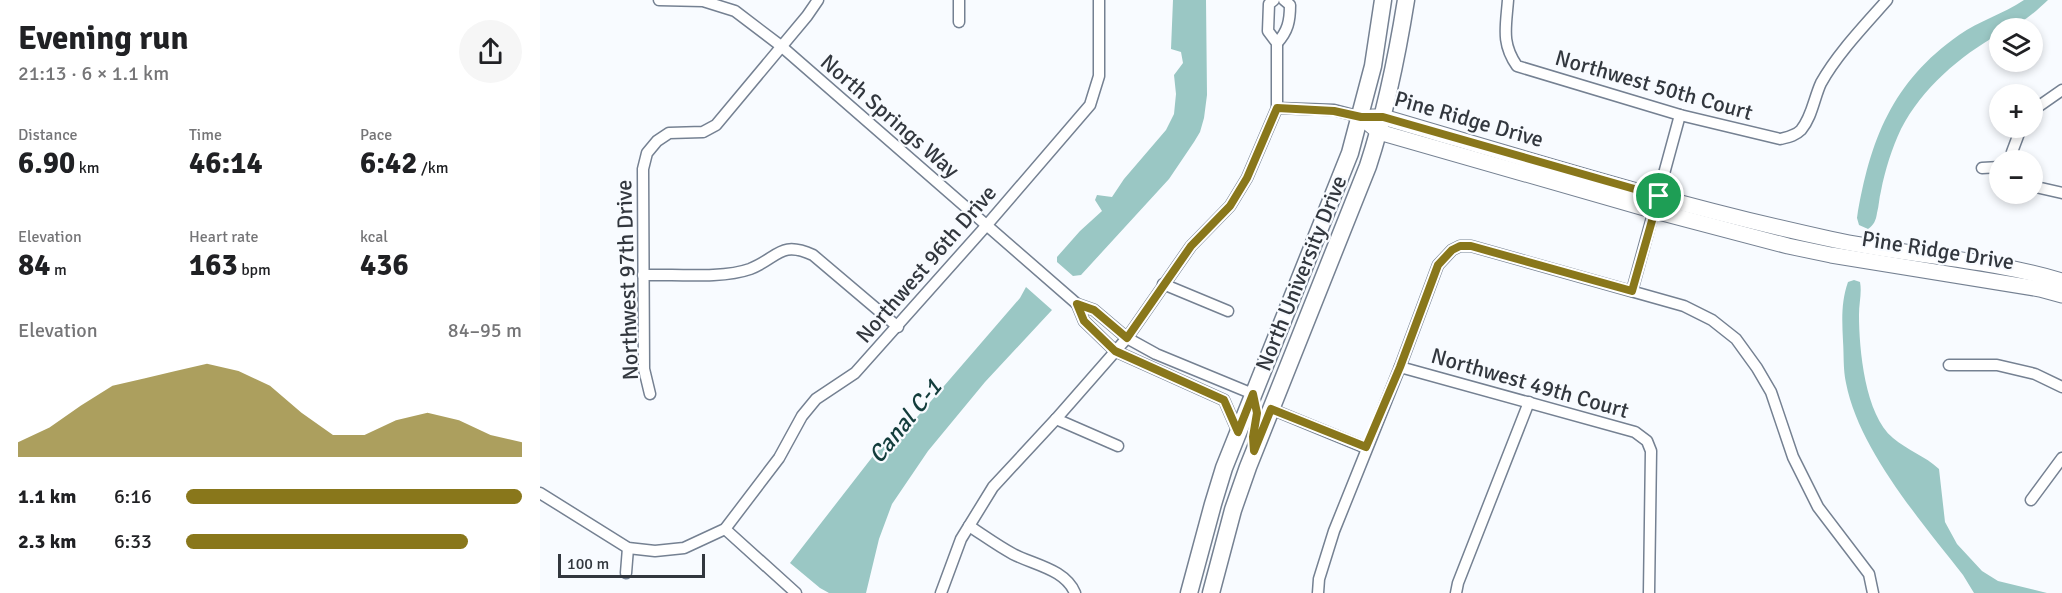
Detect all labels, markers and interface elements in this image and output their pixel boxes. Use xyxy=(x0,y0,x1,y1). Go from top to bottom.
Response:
text: Evening run xyxy=(18,18,188,59)
map controls xyxy=(1989,18,2043,204)
button: layers xyxy=(1989,18,2043,72)
button: share xyxy=(459,20,522,83)
street label: Northwest 50th Court xyxy=(1552,44,1756,126)
street label: North Springs Way xyxy=(815,48,965,184)
text: 21:13 · 6 × 1.1 km xyxy=(18,61,169,86)
button: + xyxy=(1989,84,2043,138)
street label: Pine Ridge Drive xyxy=(1391,85,1547,153)
text: Distance xyxy=(18,125,78,145)
text: Time xyxy=(189,125,222,145)
text: Pace xyxy=(360,125,392,145)
text: 6.90 xyxy=(18,145,75,182)
text: 46:14 xyxy=(189,145,263,182)
text: 6:42 xyxy=(360,145,417,182)
button: − xyxy=(1989,150,2043,204)
text: km xyxy=(75,158,100,178)
text: /km xyxy=(417,158,449,178)
pin xyxy=(1633,170,1684,221)
street label: North University Drive xyxy=(1249,171,1353,375)
street label: Northwest 97th Drive xyxy=(610,179,644,381)
street label: Northwest 96th Drive xyxy=(850,179,1002,349)
icon: arrive xyxy=(1642,179,1675,212)
street label: Pine Ridge Drive xyxy=(1860,225,2016,275)
text: Elevation xyxy=(18,227,82,247)
text: Heart rate xyxy=(189,227,258,247)
text: kcal xyxy=(360,227,388,247)
text: 84 xyxy=(18,247,50,284)
text: 163 xyxy=(189,247,238,284)
text: 436 xyxy=(360,247,409,284)
text: m xyxy=(50,260,67,280)
text: bpm xyxy=(238,260,271,280)
text: Elevation xyxy=(18,318,98,343)
text: 84–95 m xyxy=(448,318,522,343)
street label: Northwest 49th Court xyxy=(1428,342,1632,424)
water label: Canal C-1 xyxy=(862,373,948,469)
text: 1.1 km xyxy=(18,484,76,509)
text: 6:16 xyxy=(114,484,152,509)
text: 2.3 km xyxy=(18,529,76,554)
text: 6:33 xyxy=(114,529,152,554)
scale bar xyxy=(558,551,705,578)
text: 100 m xyxy=(567,554,609,574)

